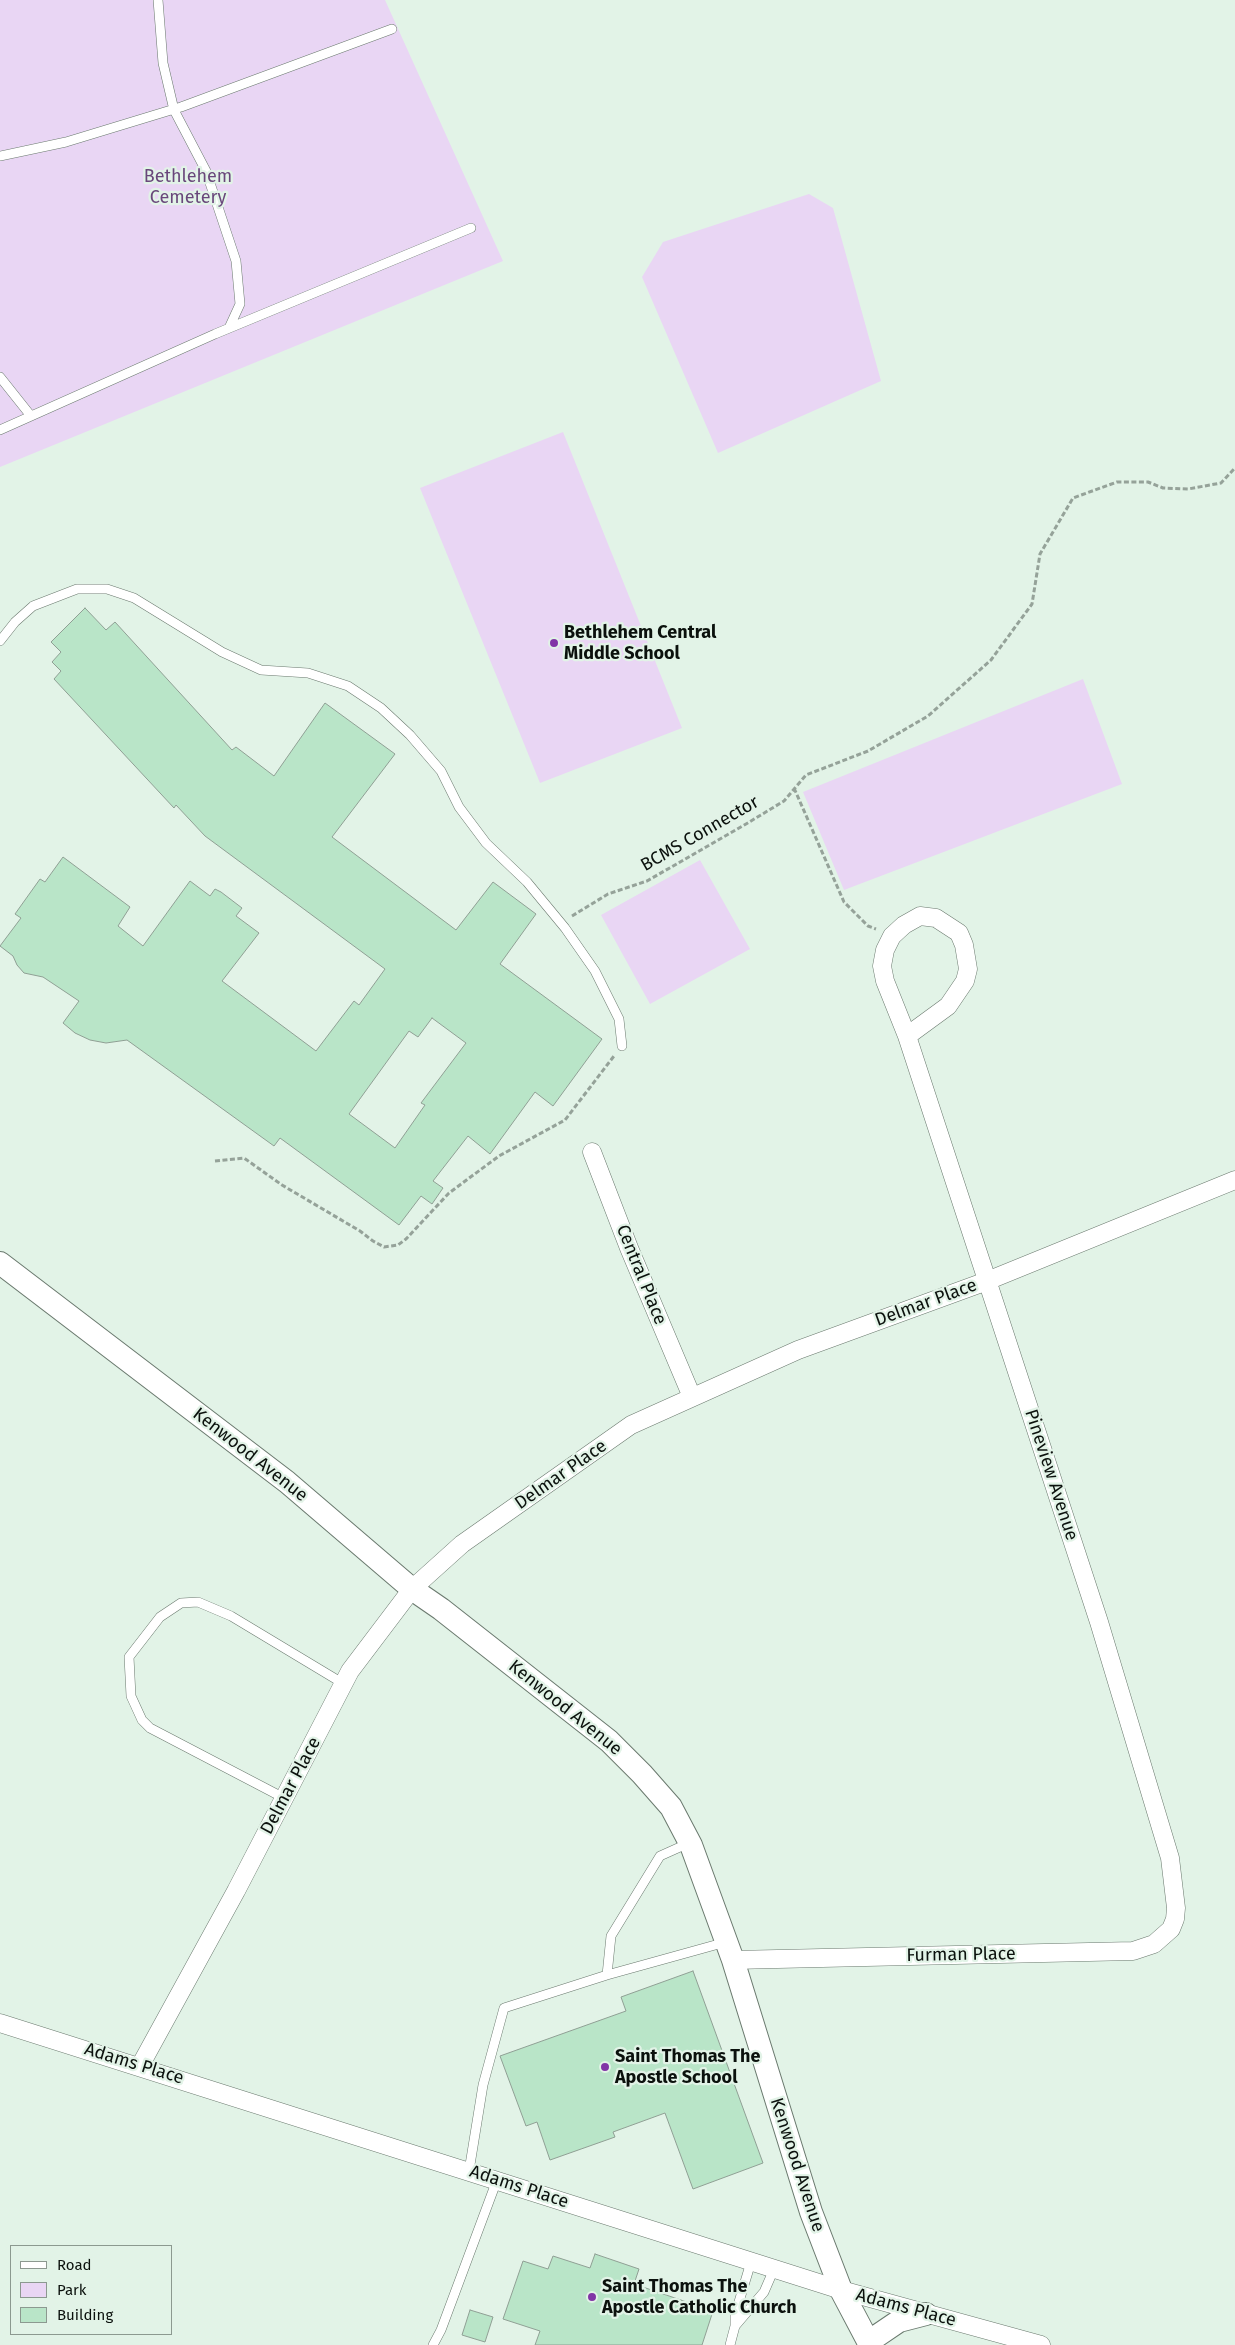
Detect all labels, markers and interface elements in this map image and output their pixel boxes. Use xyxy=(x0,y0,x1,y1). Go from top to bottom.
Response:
park label: Bethlehem Cemetery xyxy=(144,166,232,208)
place label: Bethlehem Central Middle School xyxy=(564,622,716,664)
marker: Bethlehem Central Middle School xyxy=(548,637,560,649)
street label: BCMS Connector xyxy=(637,791,763,877)
street label: Central Place xyxy=(611,1222,671,1328)
street label: Delmar Place xyxy=(872,1275,980,1331)
street label: Kenwood Avenue xyxy=(188,1403,312,1507)
street label: Pineview Avenue xyxy=(1020,1407,1082,1543)
street label: Delmar Place xyxy=(511,1435,611,1515)
street label: Kenwood Avenue xyxy=(504,1656,626,1760)
street label: Delmar Place xyxy=(256,1734,326,1838)
street label: Furman Place xyxy=(906,1943,1016,1967)
street label: Adams Place xyxy=(82,2039,186,2089)
place label: Saint Thomas The Apostle School xyxy=(615,2046,760,2088)
marker: Saint Thomas The Apostle School xyxy=(599,2061,611,2073)
street label: Kenwood Avenue xyxy=(765,2095,829,2235)
street label: Adams Place xyxy=(467,2161,571,2213)
legend xyxy=(10,2245,172,2335)
text: Road xyxy=(57,2256,92,2274)
place label: Saint Thomas The Apostle Catholic Church xyxy=(602,2276,797,2318)
text: Park xyxy=(57,2281,87,2299)
street label: Adams Place xyxy=(854,2284,958,2332)
marker: Saint Thomas The Apostle Catholic Church xyxy=(586,2291,598,2303)
text: Building xyxy=(57,2306,113,2324)

